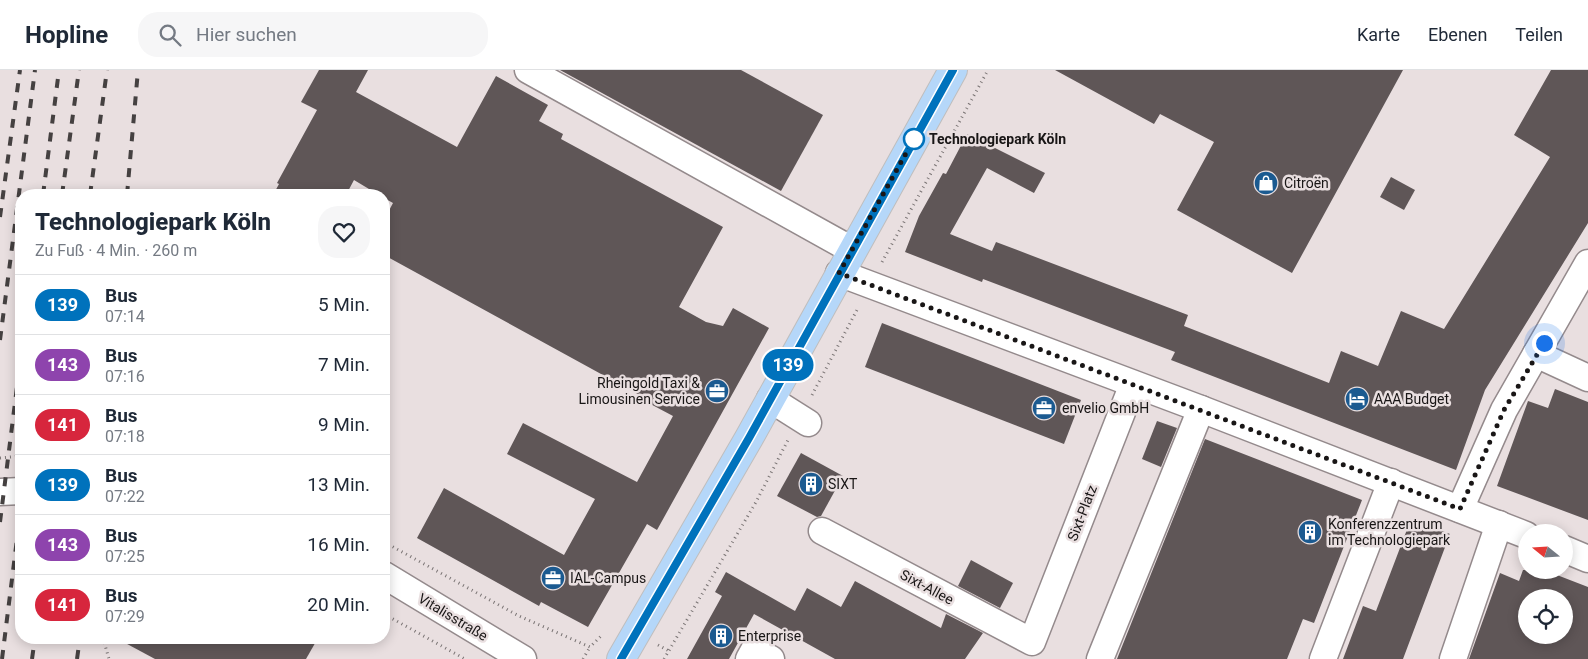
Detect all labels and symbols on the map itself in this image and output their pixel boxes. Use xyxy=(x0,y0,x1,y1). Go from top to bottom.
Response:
marker: Technologiepark Köln xyxy=(903,128,925,150)
place label: Technologiepark Köln xyxy=(929,131,1066,147)
shop icon: Citroën xyxy=(1253,170,1279,196)
place label: Citroën xyxy=(1284,175,1329,191)
your location xyxy=(1532,331,1557,356)
line badge: 139 xyxy=(759,349,817,381)
place label: Rheingold Taxi & Limousinen Service xyxy=(579,375,700,407)
office icon: Rheingold Taxi & Limousinen Service xyxy=(704,378,730,404)
hotel icon: AAA Budget xyxy=(1344,386,1370,412)
place label: AAA Budget xyxy=(1374,391,1449,407)
office icon: envelio GmbH xyxy=(1031,395,1057,421)
place label: envelio GmbH xyxy=(1062,400,1149,416)
building icon: SIXT xyxy=(798,471,824,497)
place label: SIXT xyxy=(828,476,858,492)
street label: Sixt-Platz xyxy=(1064,483,1100,543)
place label: Konferenzzentrum im Technologiepark xyxy=(1328,516,1451,548)
building icon: Konferenzzentrum im Technologiepark xyxy=(1297,519,1323,545)
north arrow xyxy=(1518,524,1572,579)
office icon: IAL-Campus xyxy=(540,565,566,591)
street label: Sixt-Allee xyxy=(898,566,956,608)
place label: IAL-Campus xyxy=(570,570,646,586)
street label: Vitalisstraße xyxy=(415,590,491,644)
building icon: Enterprise xyxy=(708,623,734,649)
place label: Enterprise xyxy=(738,628,801,644)

